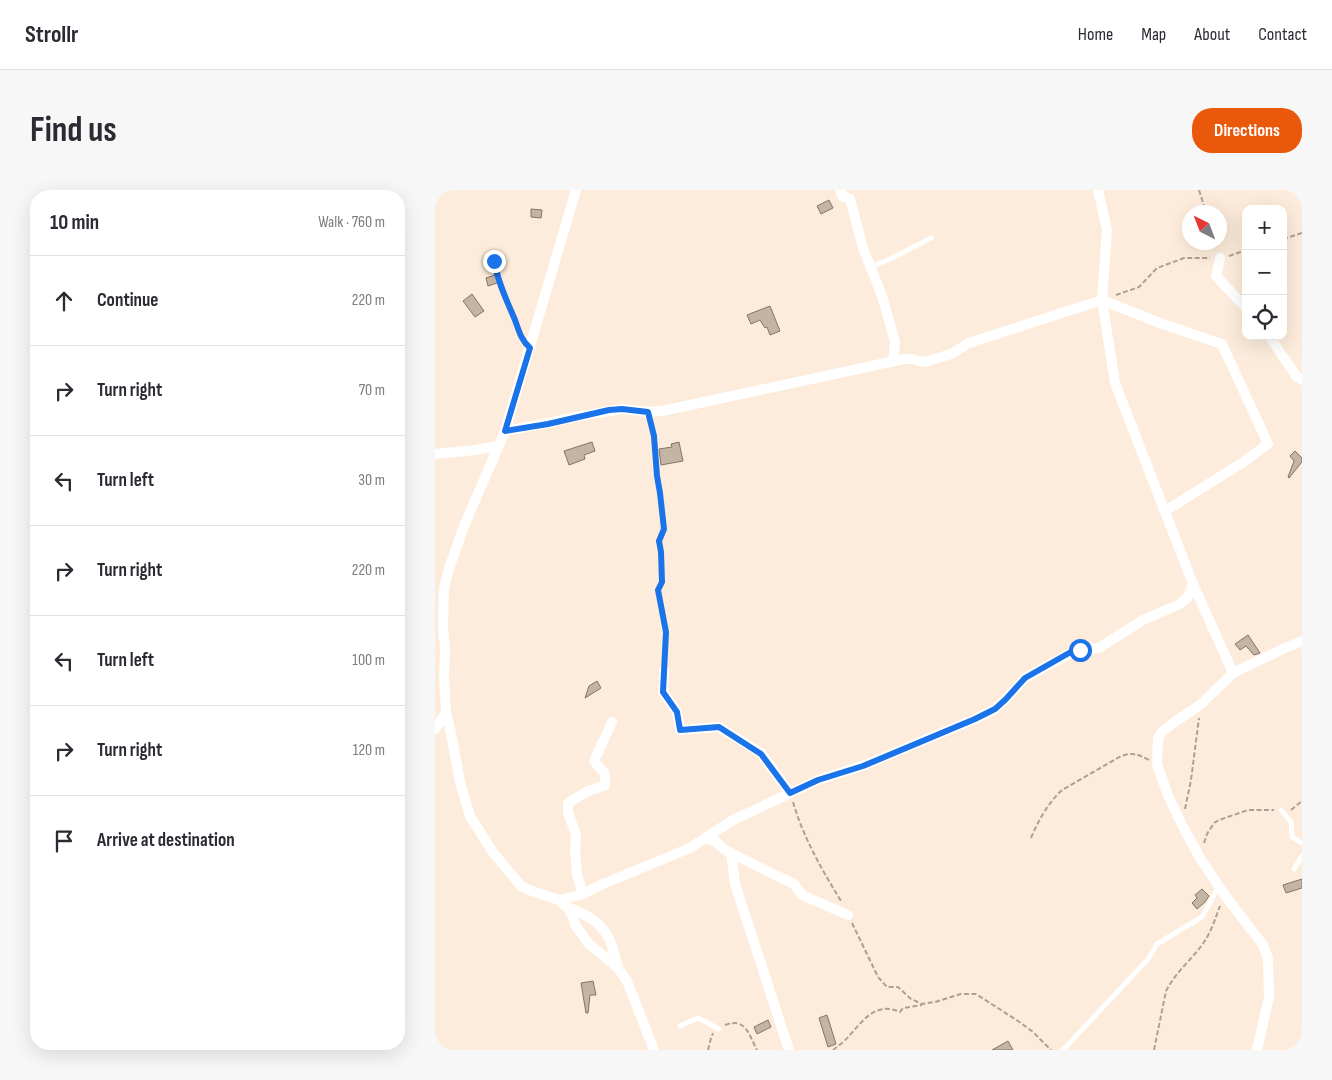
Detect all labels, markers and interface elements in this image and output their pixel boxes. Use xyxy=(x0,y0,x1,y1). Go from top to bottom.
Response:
text: Strollr xyxy=(25,20,79,49)
text: Home xyxy=(1078,24,1113,45)
text: Map xyxy=(1141,24,1166,45)
text: About xyxy=(1194,24,1230,45)
text: Contact xyxy=(1258,24,1307,45)
button: Directions xyxy=(1192,108,1302,153)
text: Find us xyxy=(30,109,117,152)
north arrow xyxy=(1182,205,1227,250)
map controls xyxy=(1242,205,1287,340)
button: + xyxy=(1242,205,1287,250)
text: 10 min xyxy=(50,210,99,235)
text: Walk · 760 m xyxy=(318,213,385,232)
route end xyxy=(483,250,506,273)
button: − xyxy=(1242,250,1287,295)
icon: ahead xyxy=(50,287,78,315)
text: Continue xyxy=(97,289,158,312)
text: 220 m xyxy=(352,291,385,310)
button: locate xyxy=(1242,295,1287,340)
icon: right xyxy=(50,377,78,405)
text: Turn right xyxy=(97,379,162,402)
text: 70 m xyxy=(359,381,385,400)
icon: left xyxy=(50,467,78,495)
text: Turn left xyxy=(97,469,154,492)
text: 30 m xyxy=(358,471,385,490)
icon: right xyxy=(50,557,78,585)
text: Turn right xyxy=(97,559,162,582)
text: 220 m xyxy=(352,561,385,580)
route start xyxy=(1069,639,1092,662)
icon: left xyxy=(50,647,78,675)
text: Turn left xyxy=(97,649,154,672)
text: 100 m xyxy=(352,651,385,670)
icon: right xyxy=(50,737,78,765)
text: Turn right xyxy=(97,739,162,762)
text: 120 m xyxy=(353,741,385,760)
icon: arrive xyxy=(50,827,78,855)
text: Arrive at destination xyxy=(97,829,235,852)

